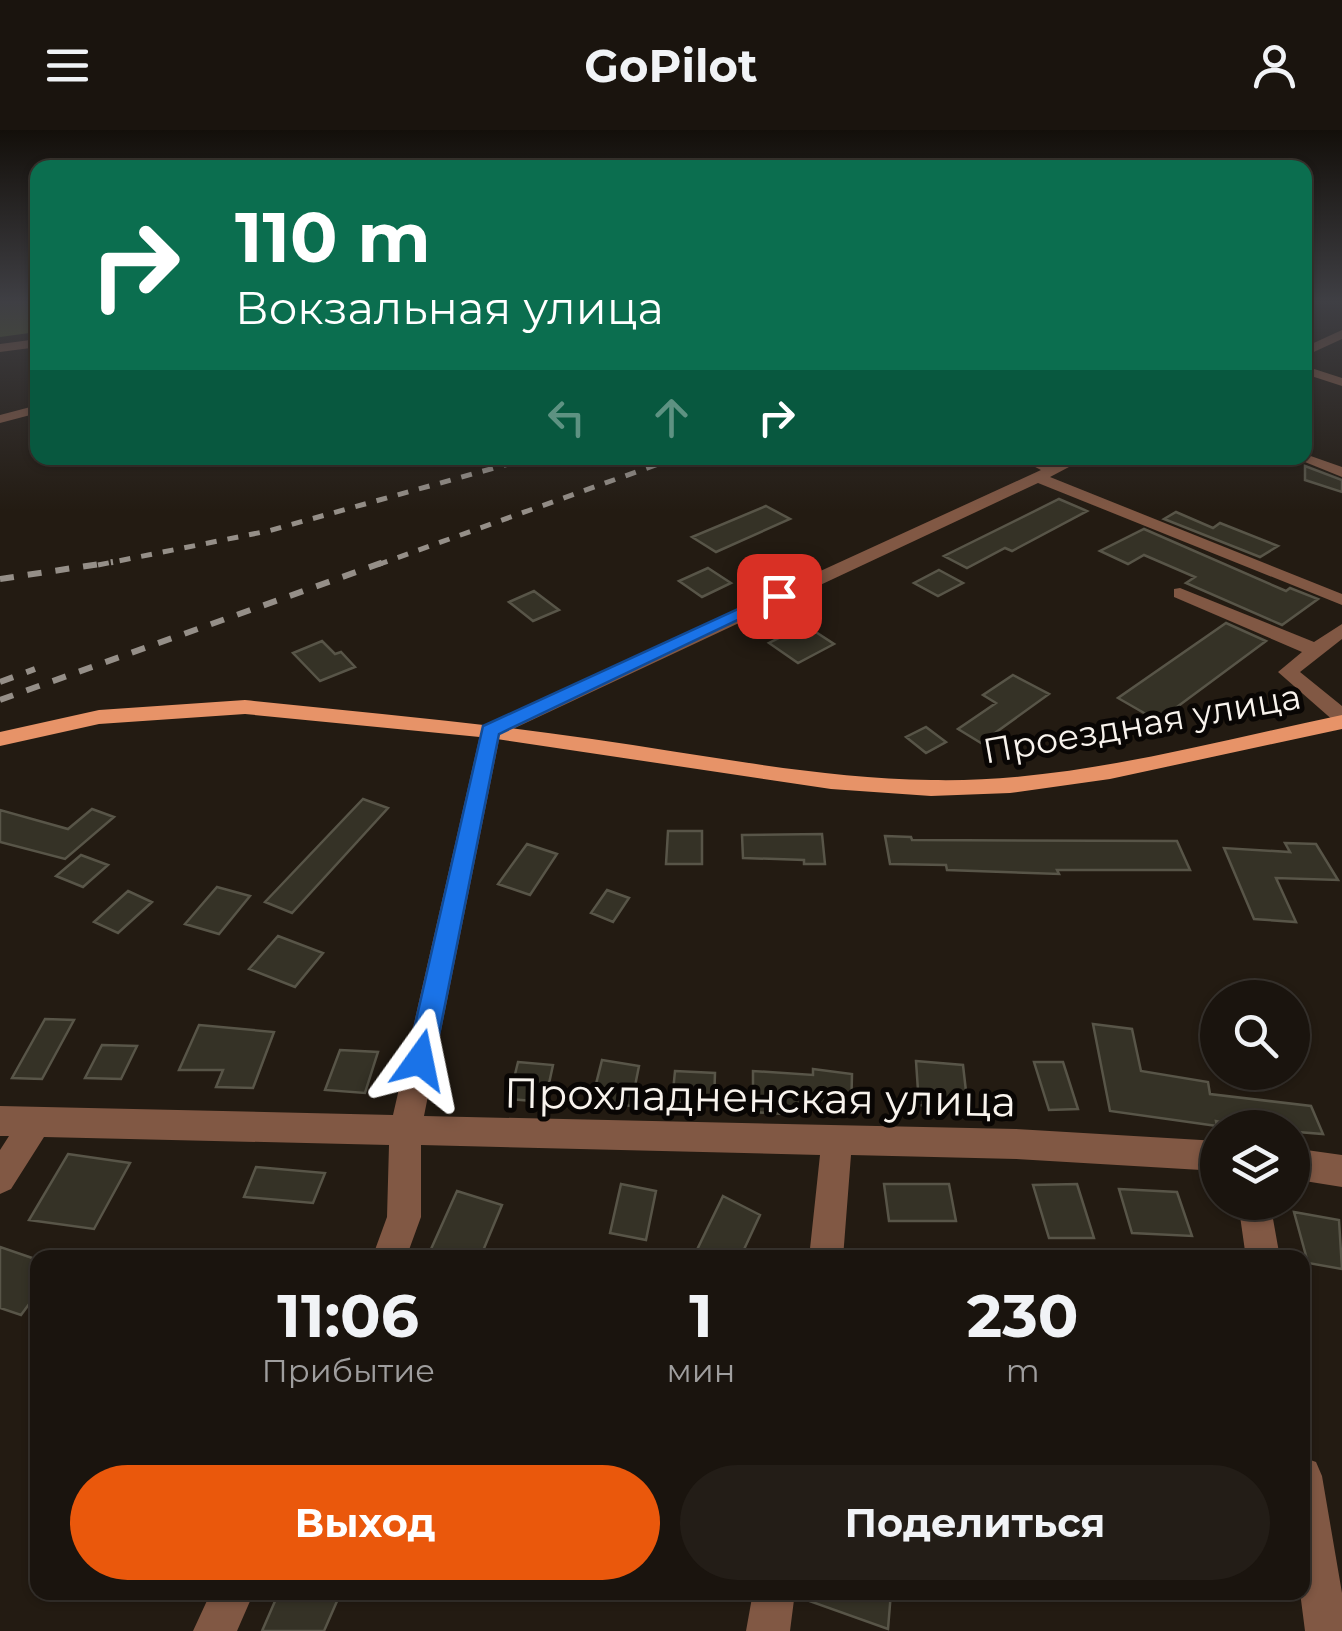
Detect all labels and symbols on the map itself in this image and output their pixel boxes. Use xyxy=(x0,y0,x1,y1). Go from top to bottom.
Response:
pin xyxy=(737,554,822,639)
street label: Проездная улица xyxy=(980,674,1304,773)
position arrow xyxy=(368,1008,472,1112)
street label: Прохладненская улица xyxy=(503,1067,1017,1127)

